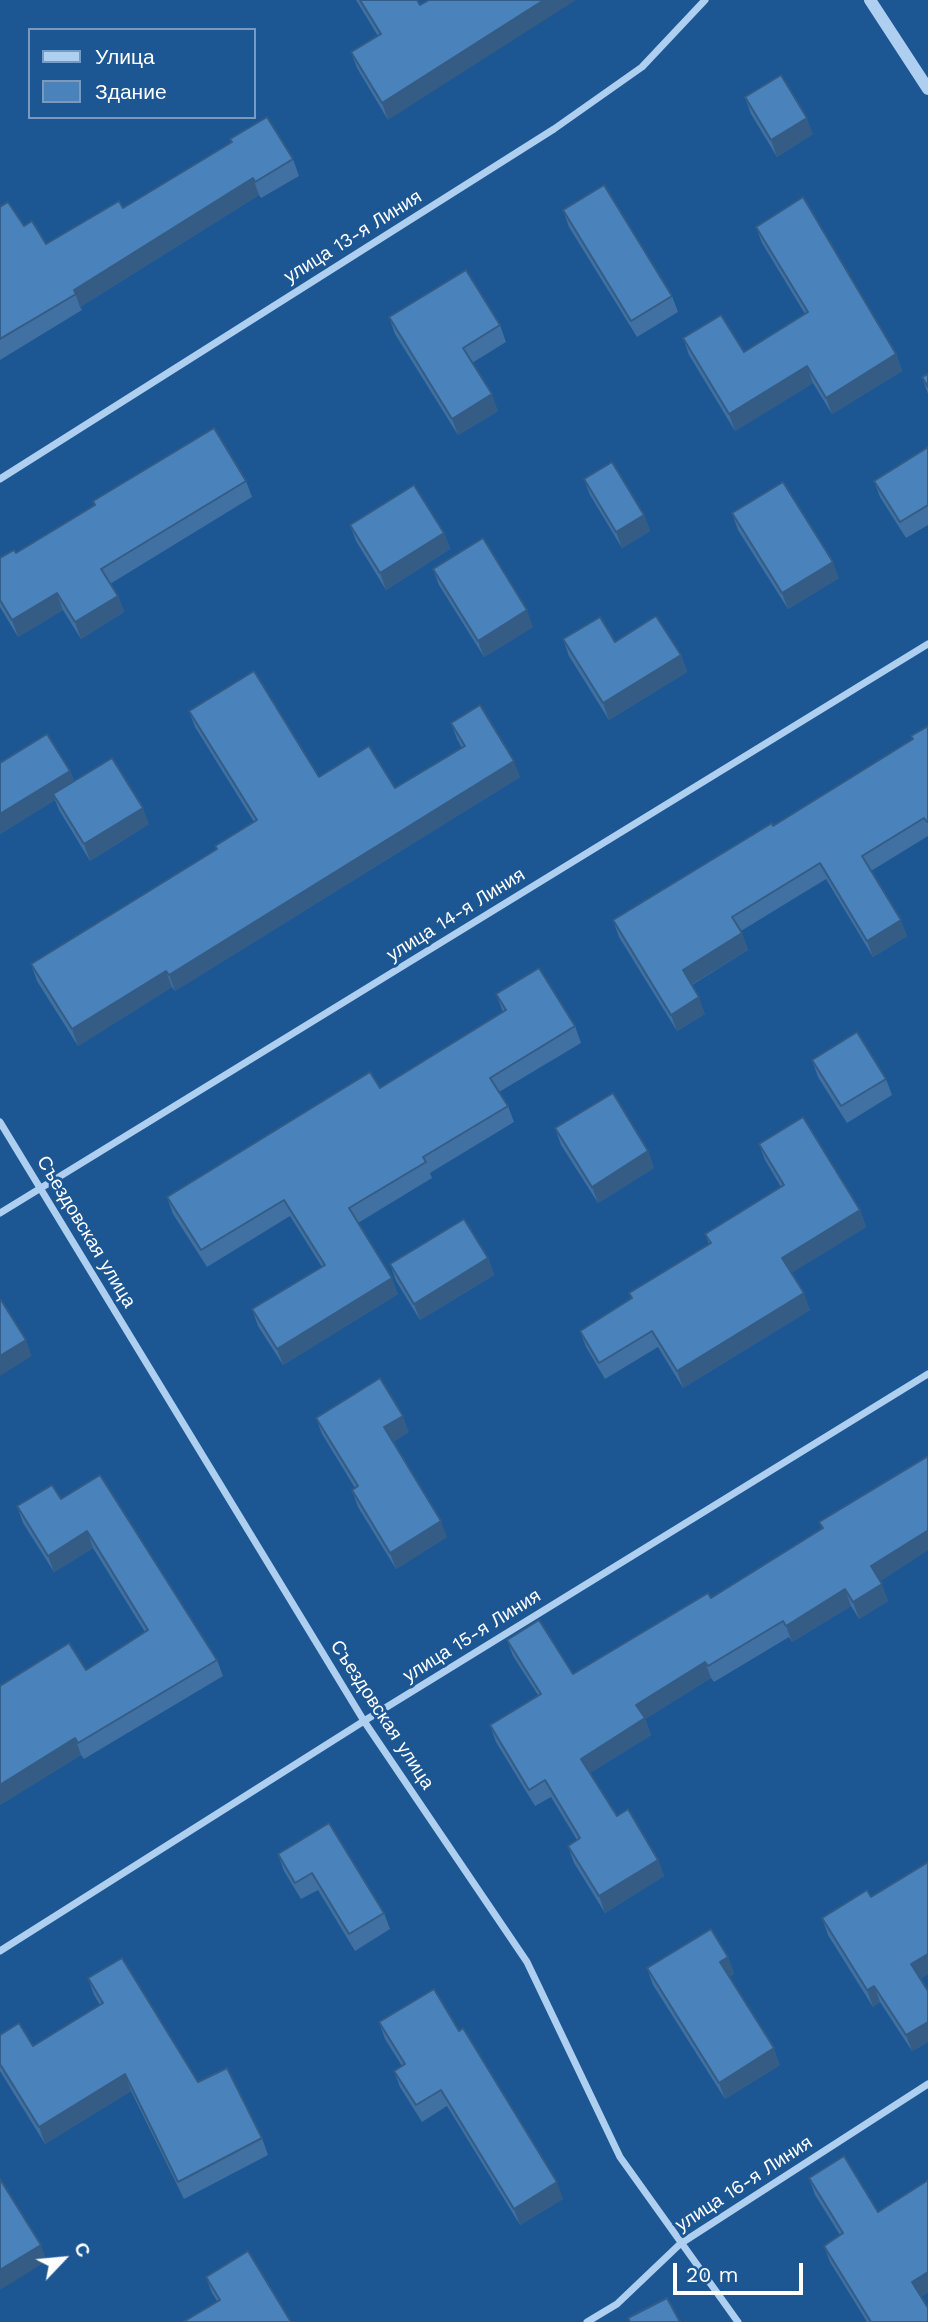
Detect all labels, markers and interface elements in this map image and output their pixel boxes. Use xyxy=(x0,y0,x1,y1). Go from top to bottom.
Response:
legend xyxy=(28,28,256,119)
text: Улица xyxy=(95,44,155,69)
text: Здание xyxy=(95,79,167,104)
street label: улица 13-я Линия xyxy=(280,185,426,289)
street label: улица 14-я Линия xyxy=(383,863,529,967)
street label: Съездовская улица xyxy=(32,1152,140,1312)
street label: улица 15-я Линия xyxy=(399,1584,545,1688)
street label: Съездовская улица xyxy=(325,1636,439,1794)
street label: улица 16-я Линия xyxy=(671,2131,817,2237)
north arrow xyxy=(28,2224,98,2294)
text: С xyxy=(69,2238,96,2261)
scale bar xyxy=(676,2248,806,2292)
text: 20 m xyxy=(686,2262,738,2287)

